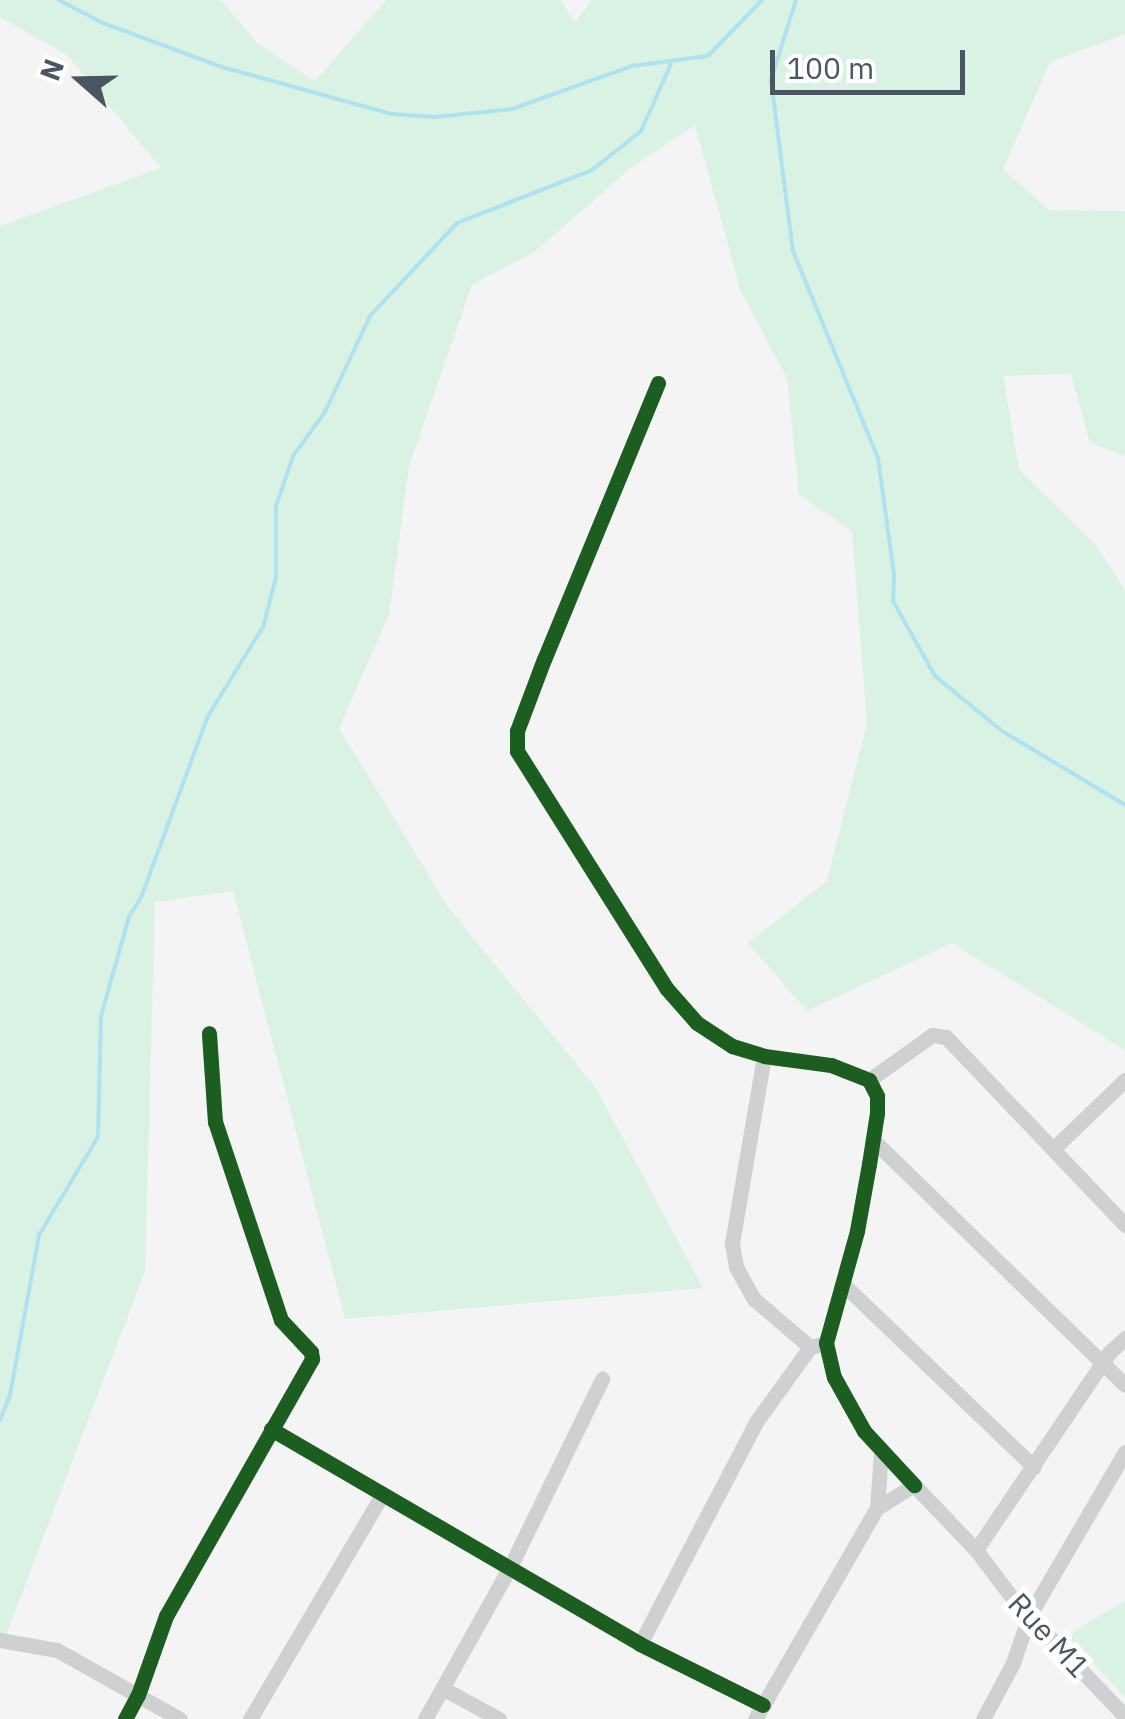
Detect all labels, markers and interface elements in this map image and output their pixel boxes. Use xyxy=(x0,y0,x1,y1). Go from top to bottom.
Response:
north arrow xyxy=(30,30,130,130)
scale bar xyxy=(775,30,970,92)
text: 100 m xyxy=(787,48,874,87)
text: N xyxy=(30,54,72,85)
street label: Rue M1 xyxy=(1001,1585,1097,1685)

